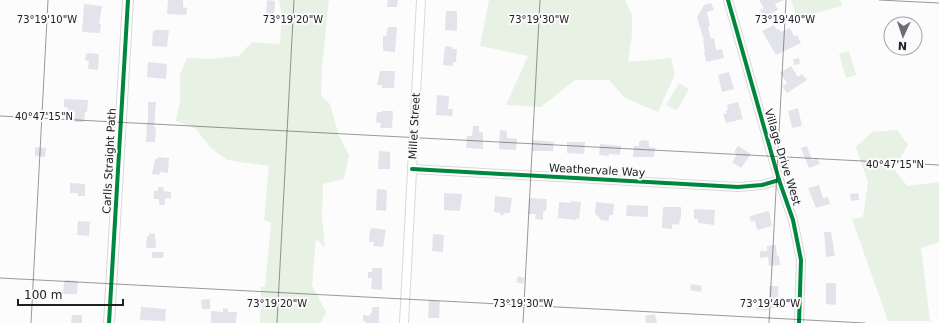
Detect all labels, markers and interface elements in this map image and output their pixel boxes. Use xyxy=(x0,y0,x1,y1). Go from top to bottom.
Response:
text: 73°19'10"W xyxy=(17,14,77,25)
text: 73°19'20"W xyxy=(263,14,323,25)
text: 73°19'30"W xyxy=(509,14,569,25)
text: 73°19'40"W xyxy=(755,14,815,25)
north arrow xyxy=(883,16,923,56)
text: N xyxy=(898,39,907,52)
street label: Millet Street xyxy=(406,92,423,160)
street label: Village Drive West xyxy=(762,107,804,208)
street label: Carlls Straight Path xyxy=(100,108,119,214)
text: 40°47'15"N xyxy=(15,111,73,122)
text: 40°47'15"N xyxy=(866,159,924,170)
street label: Weathervale Way xyxy=(549,161,646,180)
scale bar xyxy=(18,281,123,307)
text: 100 m xyxy=(24,288,62,302)
text: 73°19'20"W xyxy=(247,298,307,309)
text: 73°19'30"W xyxy=(493,298,553,309)
text: 73°19'40"W xyxy=(740,298,800,309)

